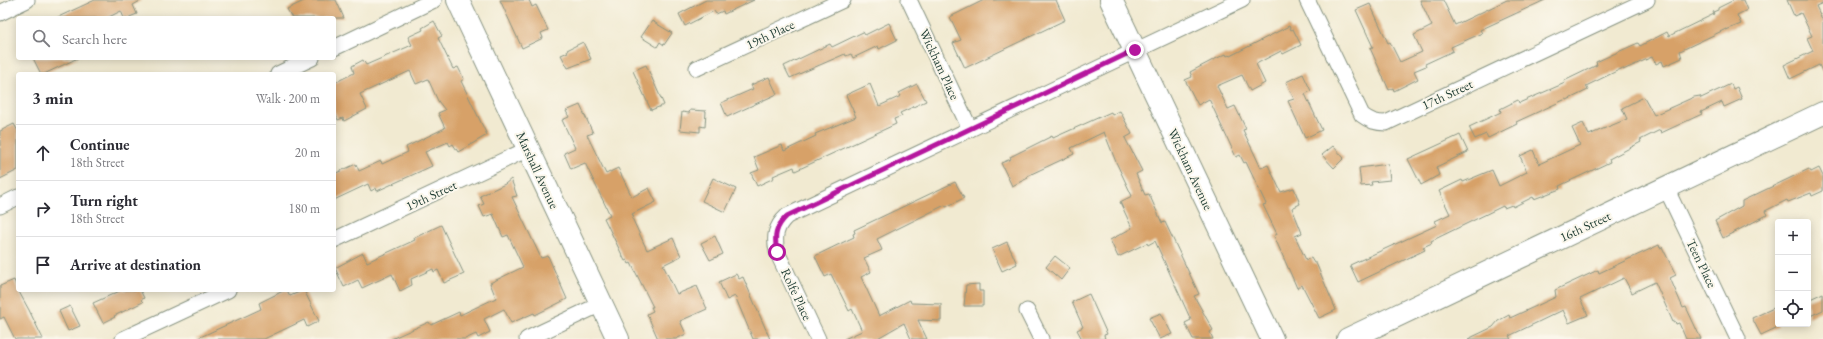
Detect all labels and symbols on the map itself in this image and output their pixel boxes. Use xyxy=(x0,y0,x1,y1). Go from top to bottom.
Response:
street label: 19th Place xyxy=(743,16,797,53)
street label: Wickham Place xyxy=(916,26,963,102)
route end xyxy=(1126,41,1144,59)
street label: 17th Street xyxy=(1419,75,1475,114)
street label: Wickham Avenue xyxy=(1164,126,1217,213)
street label: Marshall Avenue xyxy=(512,129,563,212)
street label: 19th Street xyxy=(403,176,459,215)
street label: 16th Street xyxy=(1557,207,1613,246)
street label: Teen Place xyxy=(1682,236,1721,290)
route start xyxy=(768,243,786,261)
street label: Rolfe Place xyxy=(777,265,816,323)

